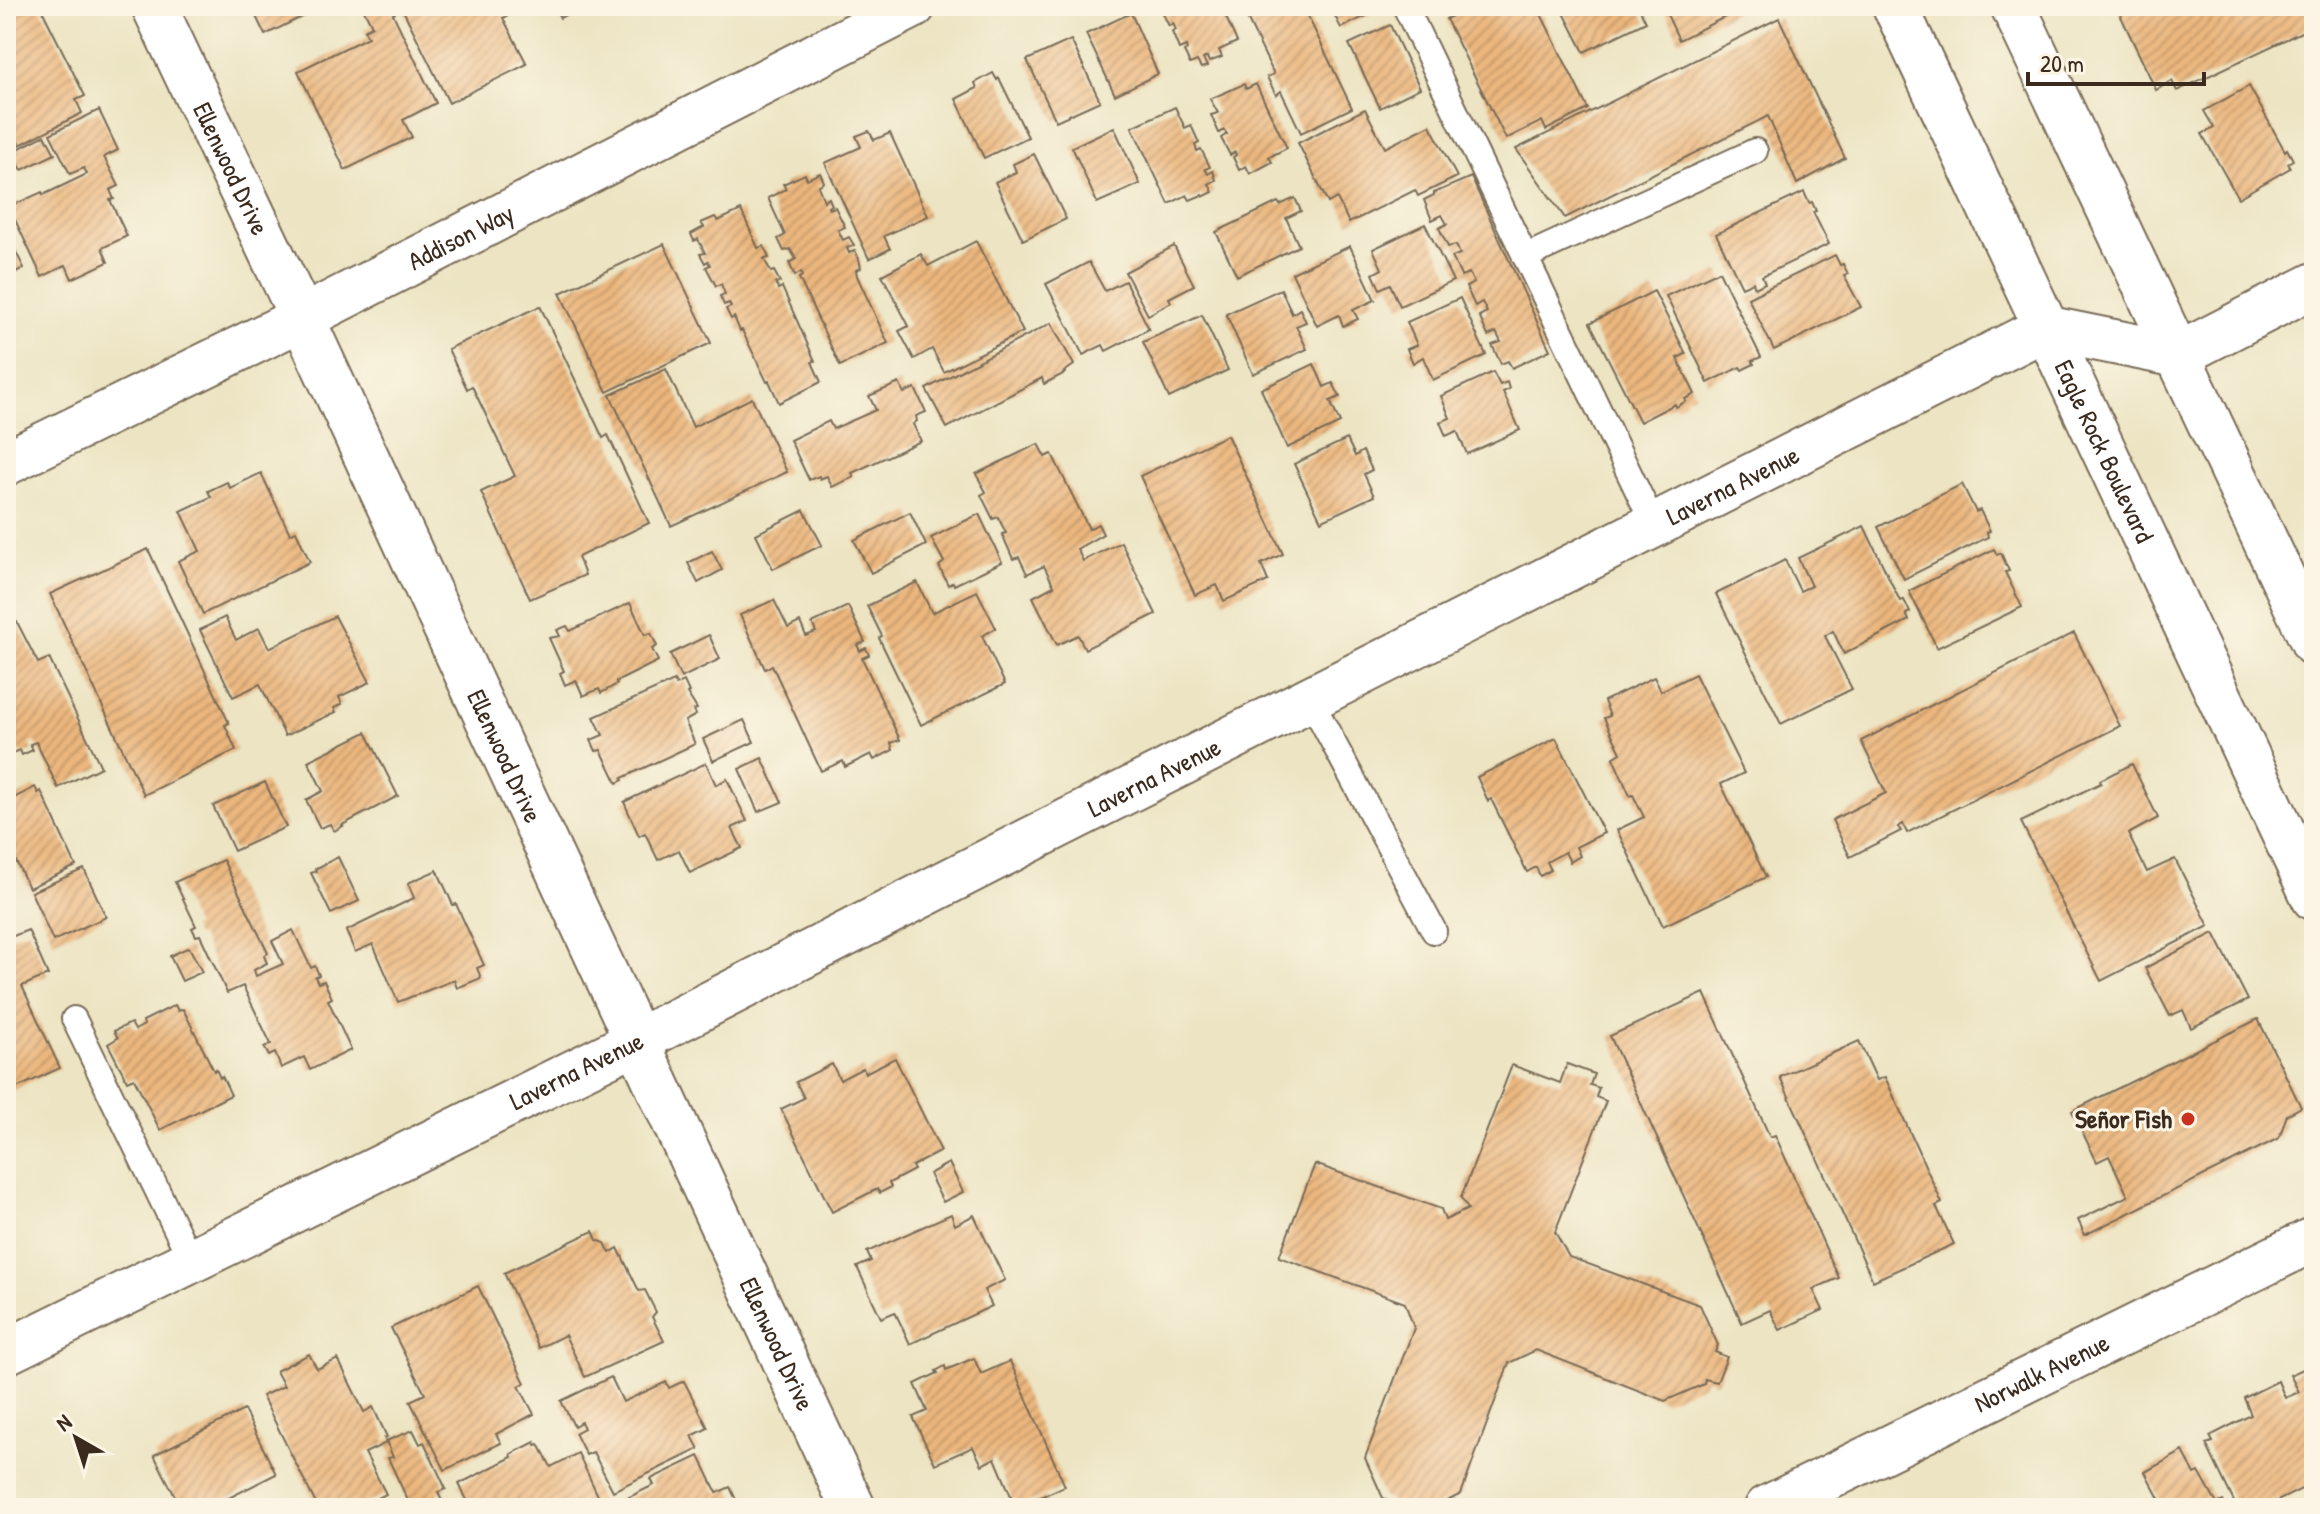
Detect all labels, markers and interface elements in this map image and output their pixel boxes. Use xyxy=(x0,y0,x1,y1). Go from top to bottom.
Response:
scale bar xyxy=(2028,36,2204,86)
text: 20 m xyxy=(2040,47,2084,79)
street label: Ellenwood Drive xyxy=(185,96,278,240)
street label: Addison Way xyxy=(402,195,520,278)
street label: Eagle Rock Boulevard xyxy=(2047,354,2163,548)
street label: Laverna Avenue xyxy=(1660,437,1805,533)
street label: Ellenwood Drive xyxy=(459,684,551,828)
street label: Laverna Avenue xyxy=(1082,729,1226,825)
street label: Laverna Avenue xyxy=(504,1023,649,1118)
place label: Señor Fish xyxy=(2075,1101,2172,1136)
marker: Señor Fish xyxy=(2179,1110,2197,1128)
street label: Ellenwood Drive xyxy=(732,1272,823,1416)
street label: Norwalk Avenue xyxy=(1968,1325,2115,1420)
north arrow xyxy=(36,1398,116,1478)
text: N xyxy=(49,1407,78,1438)

